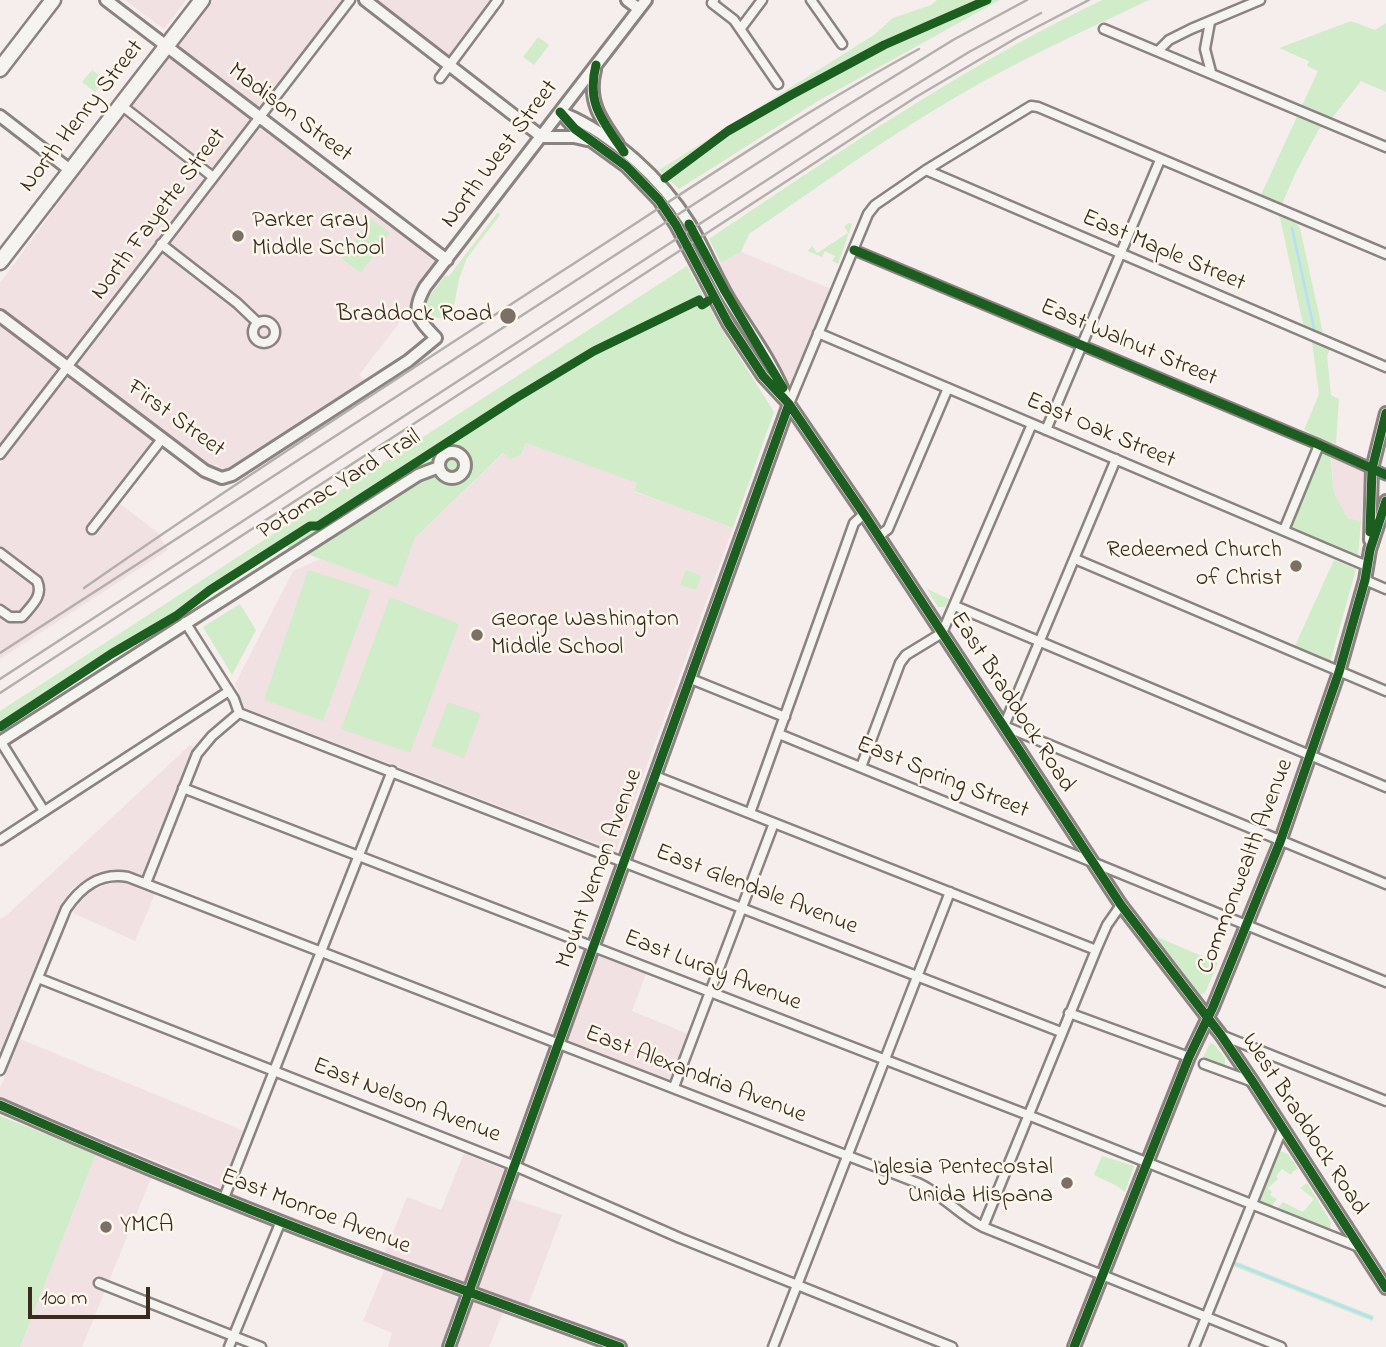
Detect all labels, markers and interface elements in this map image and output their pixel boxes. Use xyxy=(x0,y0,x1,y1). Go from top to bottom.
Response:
street label: North Henry Street xyxy=(15,35,151,199)
street label: Madison Street xyxy=(221,58,357,170)
street label: North West Street xyxy=(436,75,566,235)
street label: North Fayette Street xyxy=(86,123,234,307)
street label: East Maple Street xyxy=(1077,205,1249,299)
place label: Parker Gray Middle School xyxy=(252,208,384,264)
marker: Parker Gray Middle School xyxy=(230,228,246,244)
street label: East Walnut Street xyxy=(1035,294,1221,394)
place label: Braddock Road xyxy=(337,302,492,330)
marker: Braddock Road xyxy=(498,306,518,326)
street label: First Street xyxy=(120,375,230,465)
street label: East Oak Street xyxy=(1021,388,1179,476)
street label: Potomac Yard Trail xyxy=(253,424,427,548)
place label: Redeemed Church of Christ xyxy=(1106,538,1282,594)
marker: Redeemed Church of Christ xyxy=(1288,558,1304,574)
place label: George Washington Middle School xyxy=(491,607,679,663)
street label: East Braddock Road xyxy=(942,607,1080,799)
marker: George Washington Middle School xyxy=(469,627,485,643)
street label: East Spring Street xyxy=(852,731,1032,827)
street label: Commonwealth Avenue xyxy=(1193,755,1301,979)
street label: Mount Vernon Avenue xyxy=(552,765,650,973)
street label: East Glendale Avenue xyxy=(651,839,861,943)
street label: East Luray Avenue xyxy=(619,925,805,1019)
street label: East Alexandria Avenue xyxy=(580,1020,810,1132)
street label: West Braddock Road xyxy=(1233,1029,1373,1221)
street label: East Nelson Avenue xyxy=(308,1053,504,1151)
place label: Iglesia Pentecostal Unida Hispana xyxy=(873,1155,1053,1211)
street label: East Monroe Avenue xyxy=(216,1164,414,1262)
marker: Iglesia Pentecostal Unida Hispana xyxy=(1059,1175,1075,1191)
place label: YMCA xyxy=(120,1213,174,1241)
marker: YMCA xyxy=(98,1219,114,1235)
scale bar xyxy=(32,1274,154,1318)
text: 100 m xyxy=(41,1284,87,1314)

